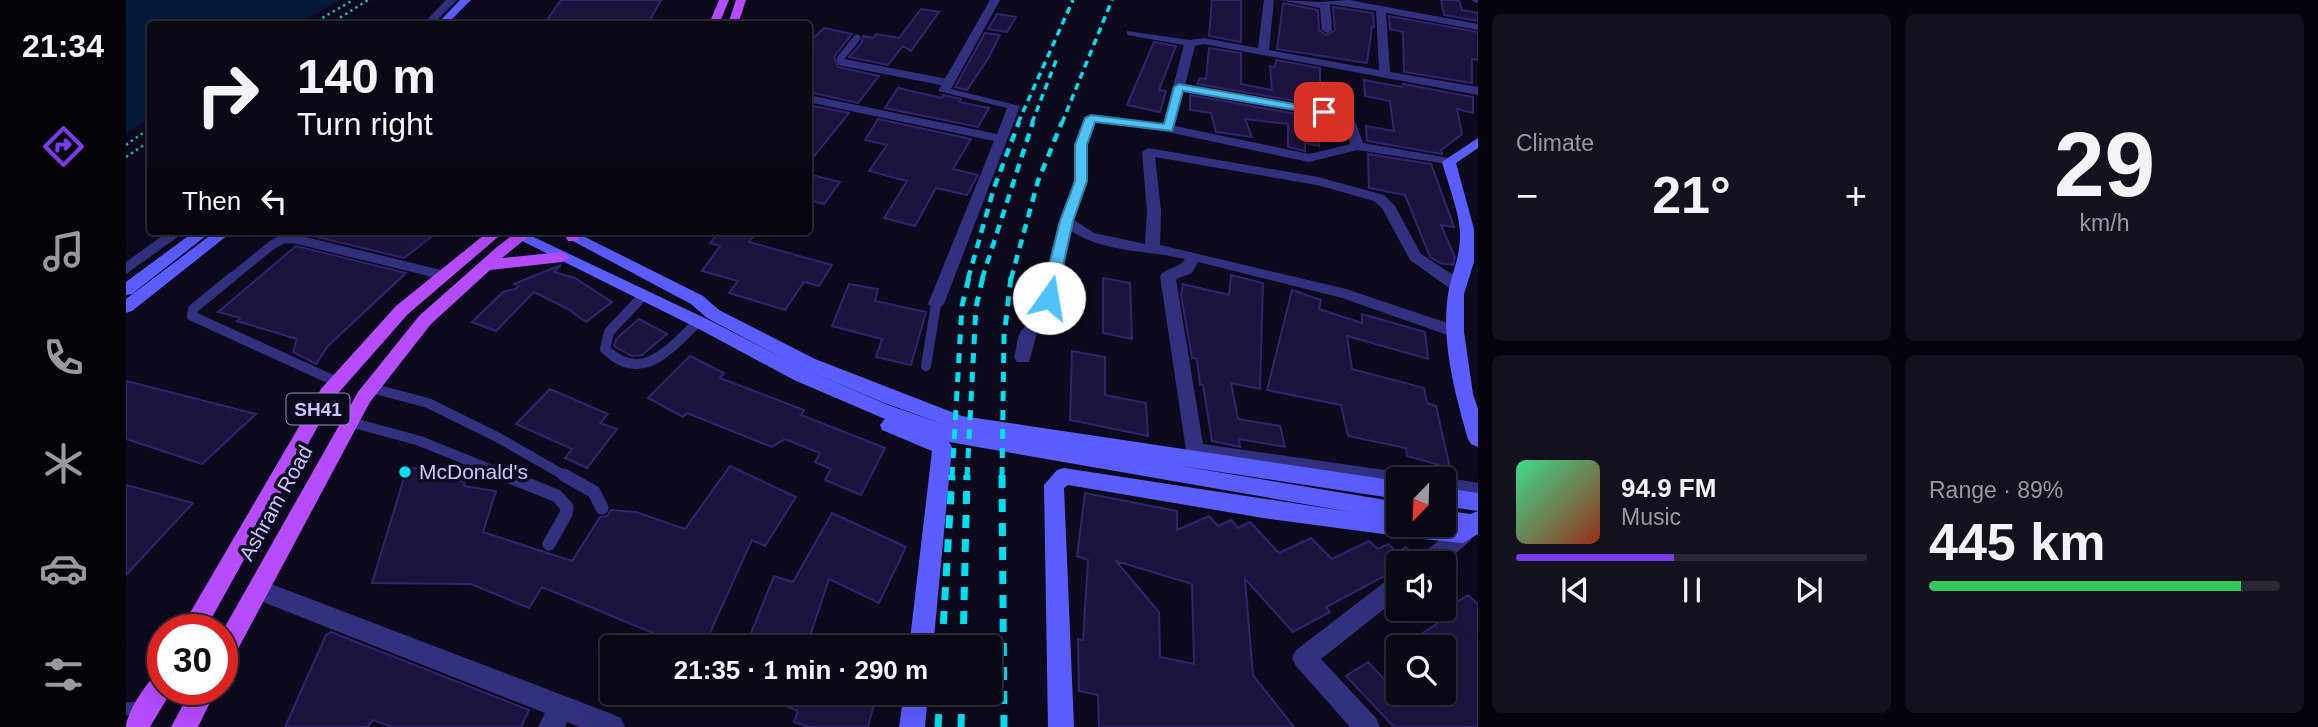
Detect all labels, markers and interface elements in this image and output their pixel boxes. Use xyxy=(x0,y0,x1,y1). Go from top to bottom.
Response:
text: 21:34 xyxy=(22,28,104,64)
icon: right xyxy=(182,49,273,140)
text: 140 m xyxy=(297,49,436,103)
pin xyxy=(1294,82,1354,142)
icon: arrive xyxy=(1305,93,1343,131)
text: Turn right xyxy=(297,106,433,142)
text: 29 xyxy=(2054,114,2155,215)
icon: directions xyxy=(39,122,88,171)
text: Climate xyxy=(1516,130,1594,156)
text: 21° xyxy=(1652,166,1731,224)
text: − xyxy=(1516,175,1538,217)
text: + xyxy=(1845,175,1867,217)
icon: left xyxy=(255,182,293,220)
text: Then xyxy=(182,186,241,216)
text: km/h xyxy=(2080,210,2129,236)
icon: music xyxy=(39,227,88,276)
position arrow xyxy=(1012,261,1086,335)
icon: phone xyxy=(39,333,88,382)
road number: SH41 xyxy=(286,394,350,424)
icon: climate xyxy=(39,439,88,488)
street label: Ashram Road xyxy=(234,441,317,564)
place label: McDonald's xyxy=(419,460,528,483)
marker: McDonald's xyxy=(397,464,413,480)
north arrow xyxy=(1386,467,1456,537)
map controls xyxy=(1386,467,1456,705)
text: 94.9 FM xyxy=(1621,473,1716,503)
text: Range · 89% xyxy=(1929,477,2063,503)
text: Music xyxy=(1621,504,1681,530)
text: 445 km xyxy=(1929,513,2105,571)
icon: car xyxy=(39,544,88,593)
button: sound xyxy=(1386,551,1456,621)
icon: previous xyxy=(1556,571,1594,609)
icon: pause xyxy=(1673,571,1711,609)
icon: next xyxy=(1790,571,1828,609)
speed limit sign: 30 xyxy=(147,614,238,705)
button: search xyxy=(1386,635,1456,705)
icon: filters xyxy=(39,650,88,699)
text: 21:35 · 1 min · 290 m xyxy=(674,655,928,685)

